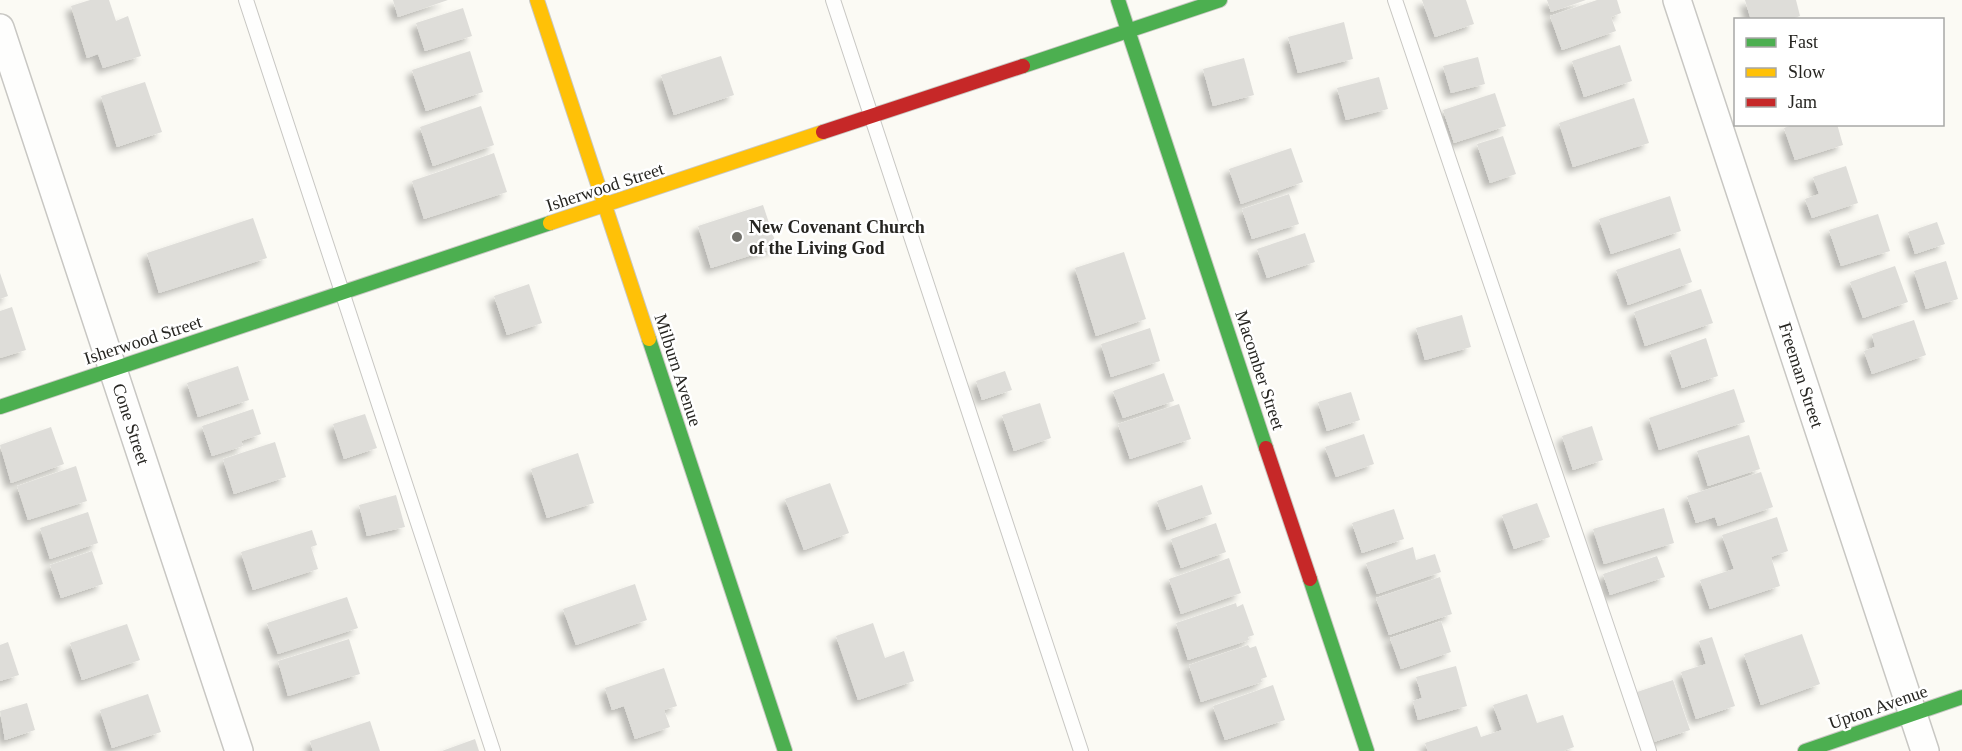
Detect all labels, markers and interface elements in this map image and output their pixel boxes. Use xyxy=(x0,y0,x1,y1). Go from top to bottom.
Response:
legend xyxy=(1734,18,1944,126)
text: Fast xyxy=(1788,32,1818,52)
text: Slow xyxy=(1788,62,1825,82)
text: Jam xyxy=(1788,92,1817,112)
street label: Isherwood Street xyxy=(544,159,666,215)
place label: New Covenant Church of the Living God xyxy=(749,217,925,258)
marker: New Covenant Church of the Living God xyxy=(730,230,744,244)
street label: Macomber Street xyxy=(1231,308,1289,432)
street label: Milburn Avenue xyxy=(650,311,706,429)
street label: Isherwood Street xyxy=(82,312,204,368)
street label: Freeman Street xyxy=(1775,320,1827,430)
street label: Cone Street xyxy=(108,381,154,467)
street label: Upton Avenue xyxy=(1826,681,1930,733)

